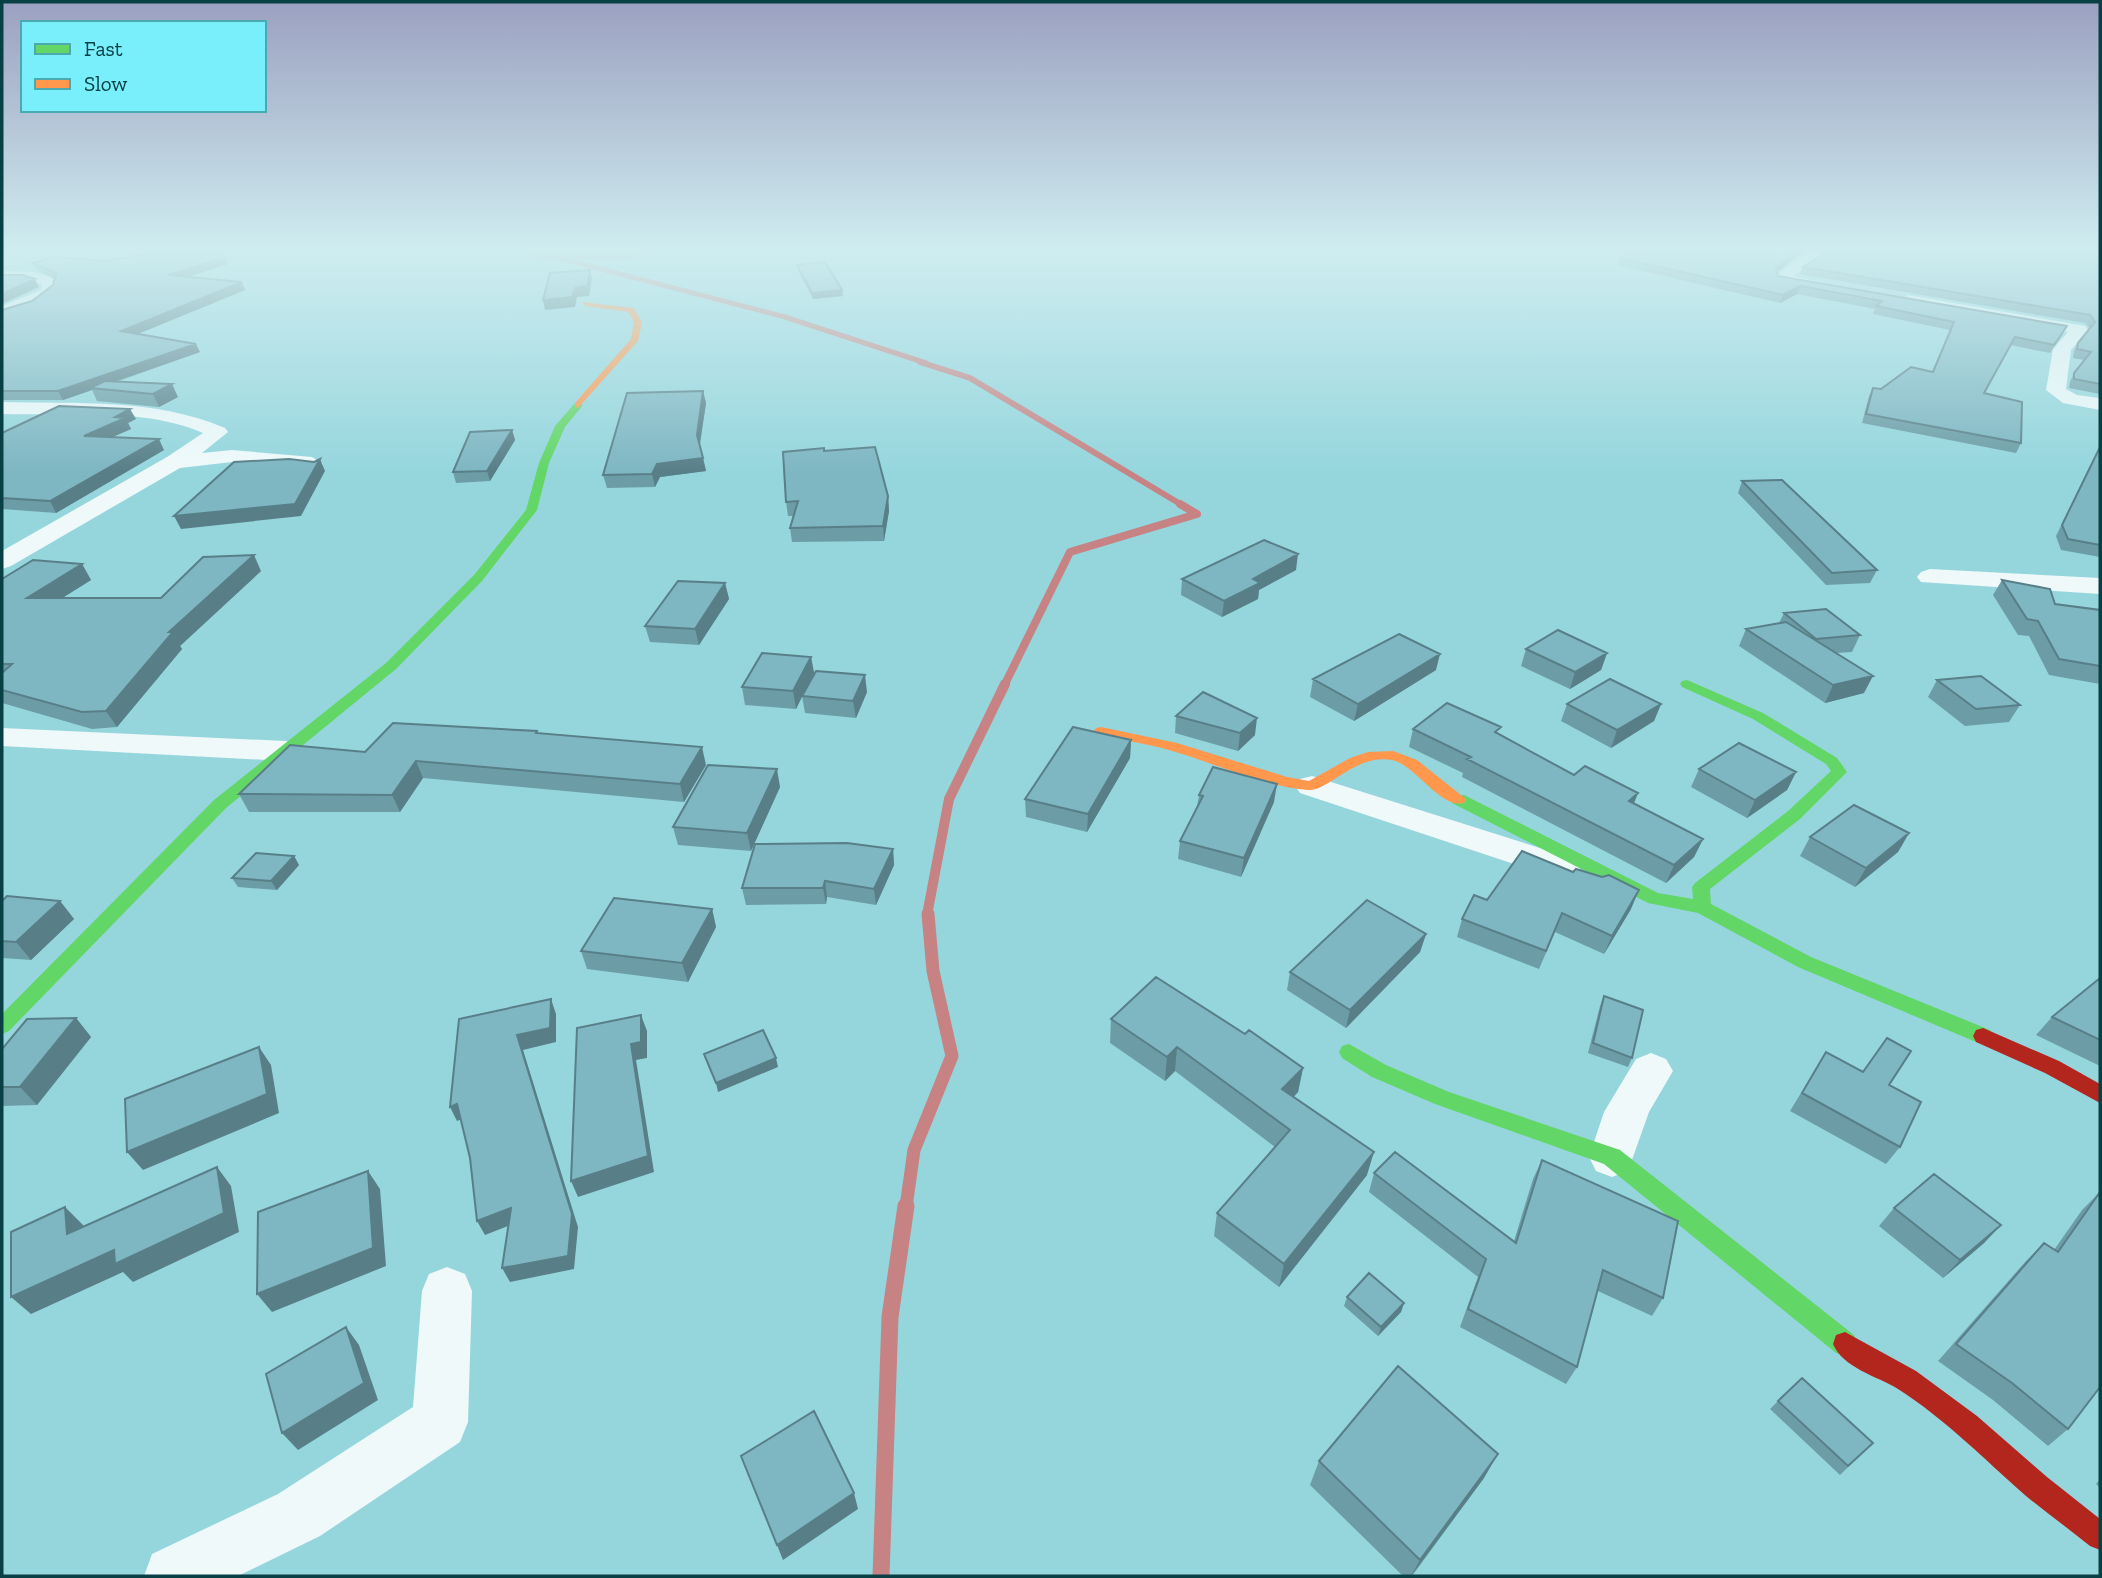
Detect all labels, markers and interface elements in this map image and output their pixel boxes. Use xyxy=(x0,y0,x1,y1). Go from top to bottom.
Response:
legend xyxy=(21,21,266,112)
text: Fast xyxy=(84,36,123,61)
text: Slow xyxy=(84,71,127,96)

